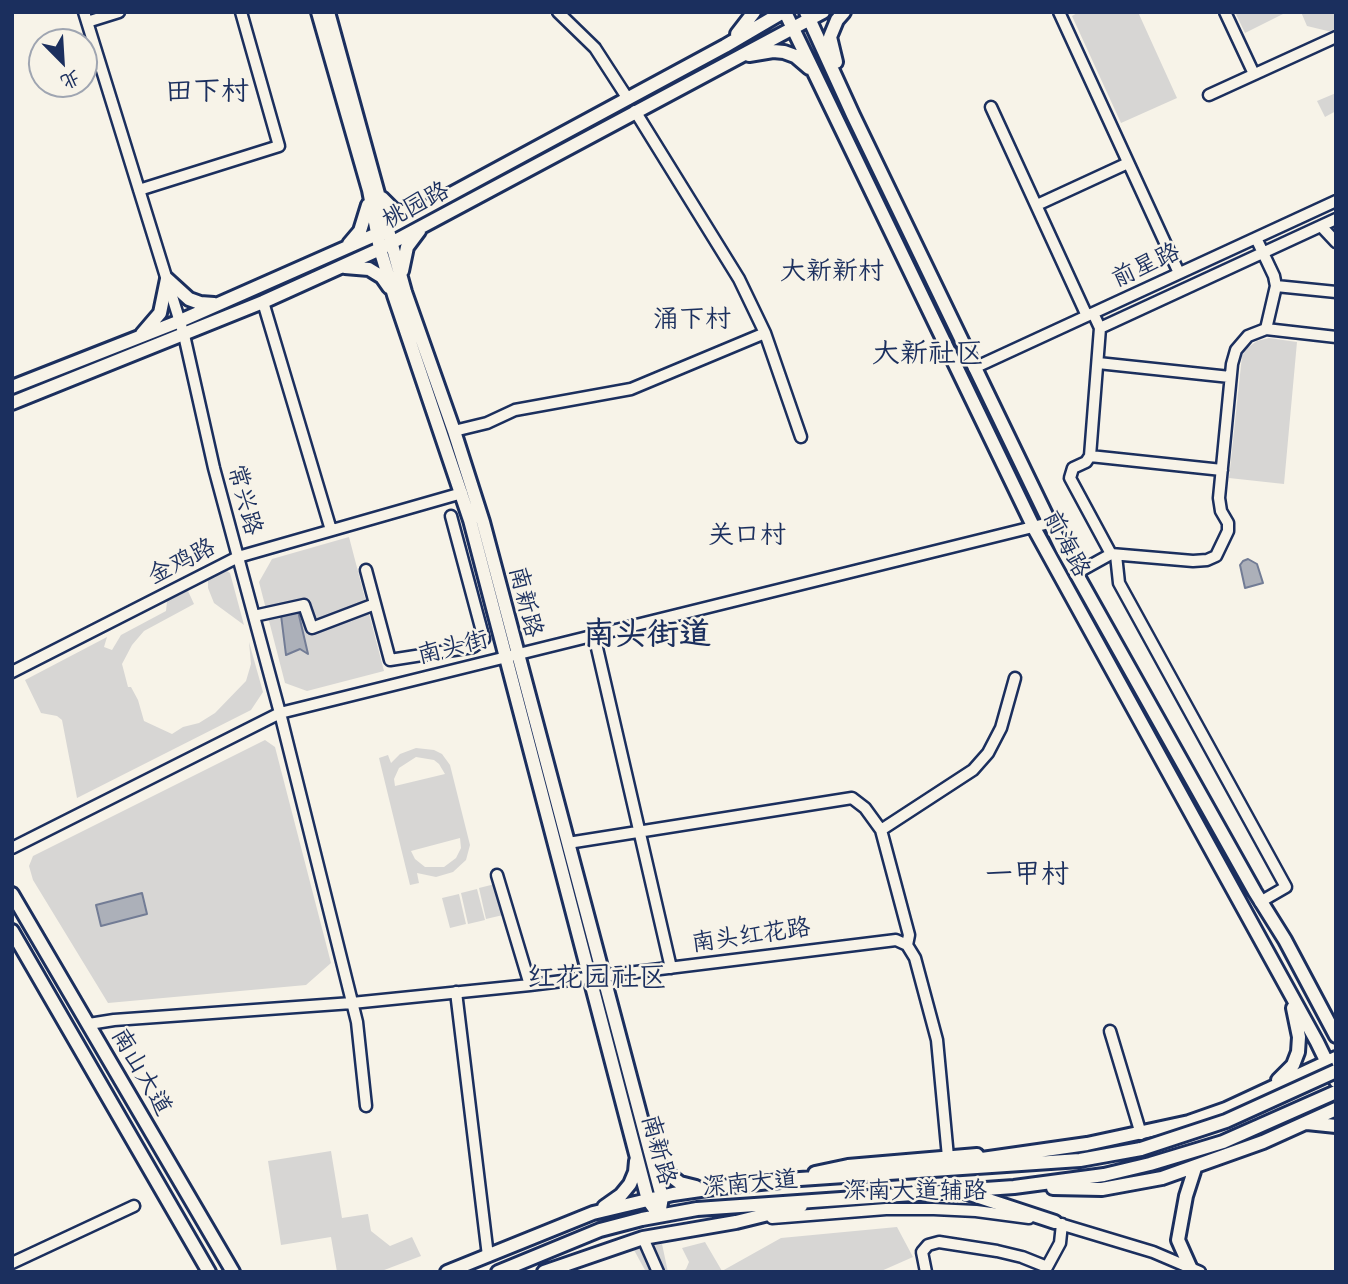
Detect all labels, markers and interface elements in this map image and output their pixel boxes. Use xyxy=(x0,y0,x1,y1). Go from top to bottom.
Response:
north arrow xyxy=(28,28,98,98)
text: 北 xyxy=(57,65,85,96)
district label: 田下村 xyxy=(165,76,249,110)
street label: 桃园路 xyxy=(377,176,455,236)
street label: 前星路 xyxy=(1107,238,1185,294)
district label: 大新新村 xyxy=(780,256,884,288)
district label: 涌下村 xyxy=(653,304,731,336)
district label: 大新社区 xyxy=(872,338,984,372)
street label: 常兴路 xyxy=(221,461,267,539)
street label: 前海路 xyxy=(1036,505,1096,583)
district label: 关口村 xyxy=(708,520,786,552)
street label: 金鸡路 xyxy=(143,533,221,591)
street label: 南新路 xyxy=(502,564,548,640)
district label: 南头街道 xyxy=(583,616,711,654)
street label: 南头街 xyxy=(415,625,491,671)
district label: 一甲村 xyxy=(985,859,1069,893)
street label: 南头红花路 xyxy=(690,913,812,959)
district label: 红花园社区 xyxy=(527,962,667,996)
street label: 南山大道 xyxy=(105,1023,177,1121)
street label: 南新路 xyxy=(635,1111,681,1189)
street label: 深南大道 xyxy=(701,1165,799,1203)
street label: 深南大道辅路 xyxy=(843,1178,987,1206)

